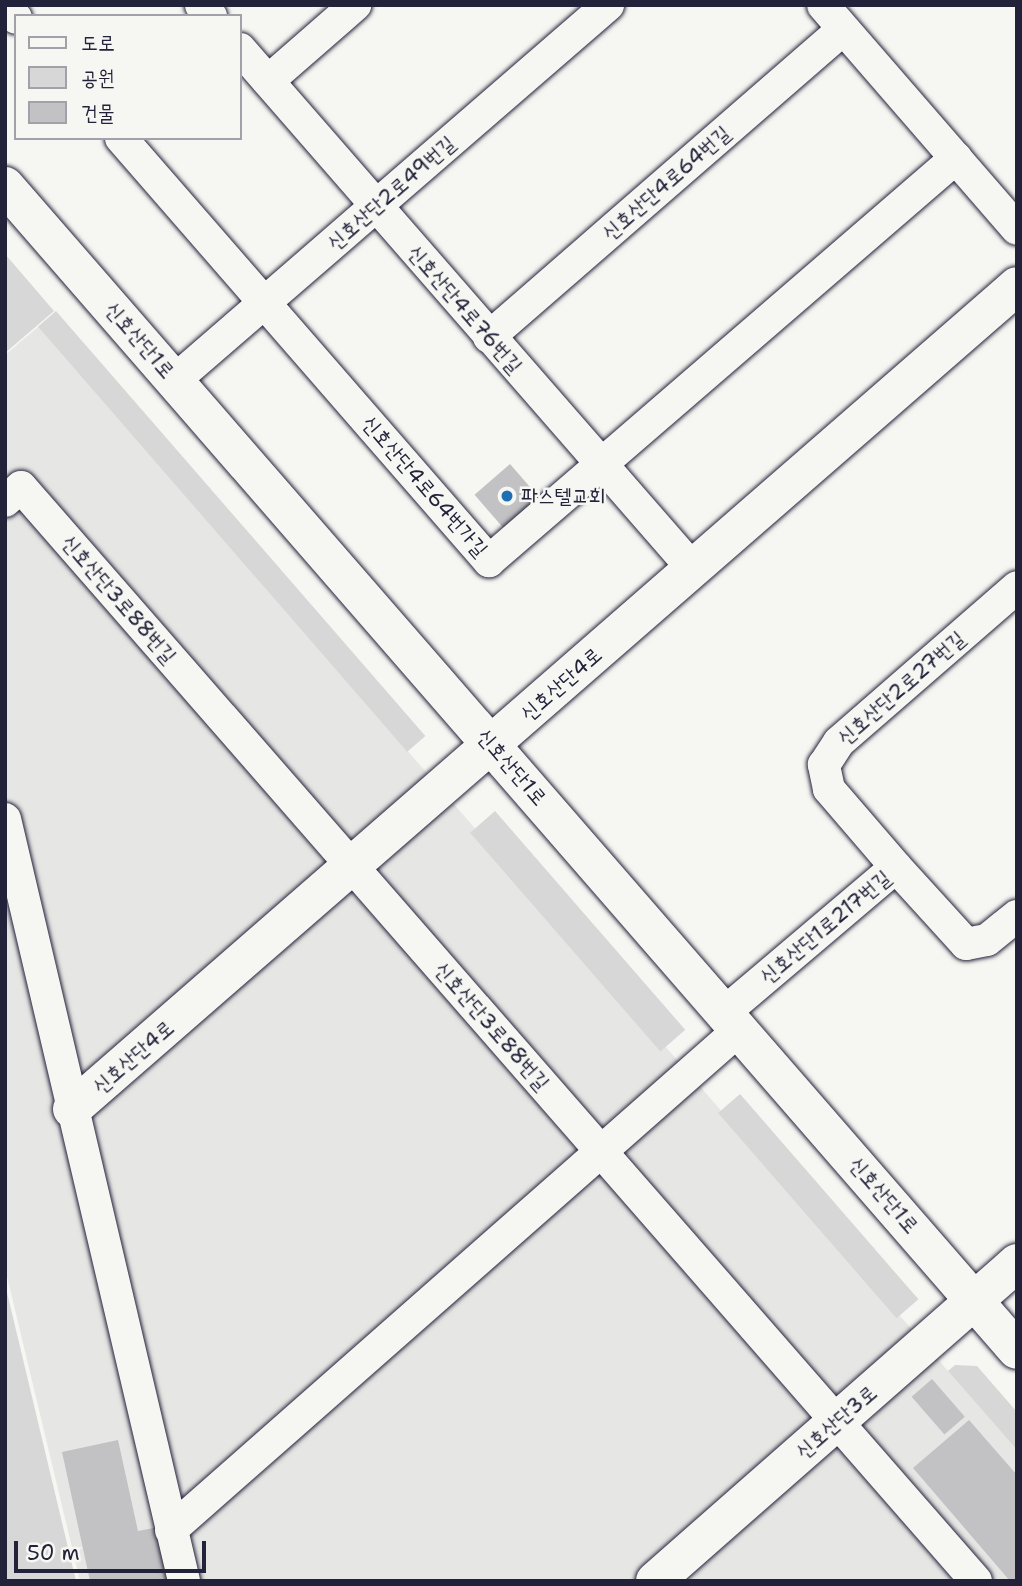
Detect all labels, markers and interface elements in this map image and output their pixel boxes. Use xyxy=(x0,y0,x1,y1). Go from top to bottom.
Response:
legend xyxy=(14,14,242,140)
text: 도로 xyxy=(81,29,115,57)
text: 공원 xyxy=(81,64,115,92)
text: 건물 xyxy=(81,99,115,127)
street label: 신호산단4로64번길 xyxy=(597,120,735,246)
street label: 신호산단2로49번길 xyxy=(322,131,460,255)
street label: 신호산단4로76번길 xyxy=(402,240,528,378)
street label: 신호산단1로 xyxy=(100,297,180,383)
street label: 신호산단4로64번가길 xyxy=(357,410,493,562)
place label: 파스텔교회 xyxy=(521,483,605,509)
marker: 파스텔교회 xyxy=(499,488,515,504)
street label: 신호산단3로88번길 xyxy=(56,530,182,668)
street label: 신호산단2로27번길 xyxy=(832,626,970,750)
street label: 신호산단4로 xyxy=(515,642,607,726)
street label: 신호산단1로 xyxy=(472,724,552,810)
street label: 신호산단1로217번길 xyxy=(754,865,896,989)
street label: 신호산단3로88번길 xyxy=(429,957,555,1095)
street label: 신호산단4로 xyxy=(87,1015,179,1099)
street label: 신호산단1로 xyxy=(844,1152,924,1238)
street label: 신호산단3로 xyxy=(790,1380,882,1464)
scale bar xyxy=(18,1526,210,1570)
text: 50 m xyxy=(27,1539,80,1567)

